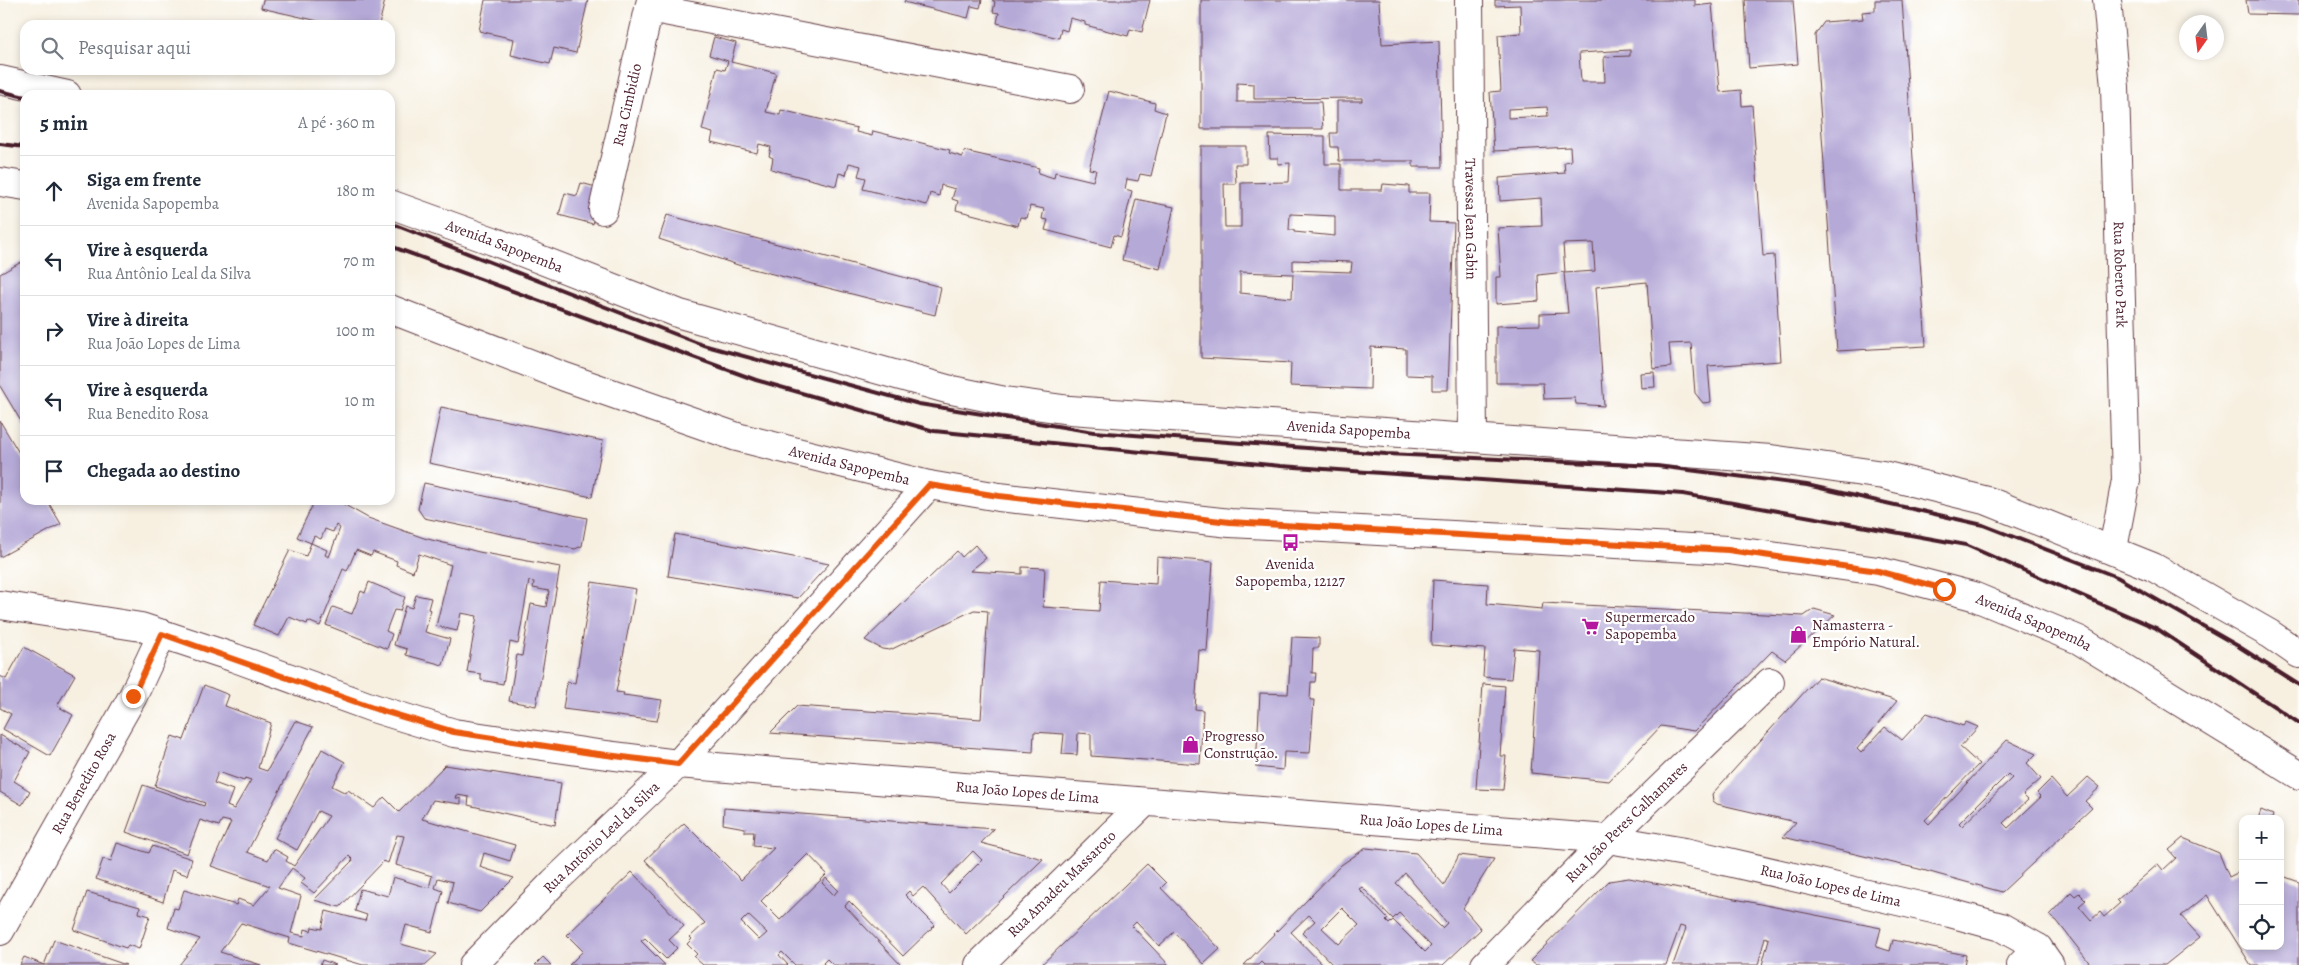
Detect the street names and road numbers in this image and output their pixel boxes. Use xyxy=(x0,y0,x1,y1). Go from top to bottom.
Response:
street label: Rua Cimbidio xyxy=(608,61,646,148)
street label: Travessa Jean Gabin xyxy=(1460,158,1482,280)
street label: Avenida Sapopemba xyxy=(442,215,566,277)
street label: Rua Roberto Park xyxy=(2109,221,2132,329)
street label: Avenida Sapopemba xyxy=(1285,415,1411,444)
street label: Avenida Sapopemba xyxy=(786,440,912,490)
street label: Avenida Sapopemba xyxy=(1972,588,2096,656)
street label: Rua Benedito Rosa xyxy=(47,728,121,838)
street label: Rua João Peres Calhamares xyxy=(1561,757,1692,887)
street label: Rua João Lopes de Lima xyxy=(955,776,1100,808)
street label: Rua Antônio Leal da Silva xyxy=(538,777,664,898)
street label: Rua João Lopes de Lima xyxy=(1359,809,1504,840)
street label: Rua Amadeu Massaroto xyxy=(1003,826,1120,942)
street label: Rua João Lopes de Lima xyxy=(1758,860,1903,911)

